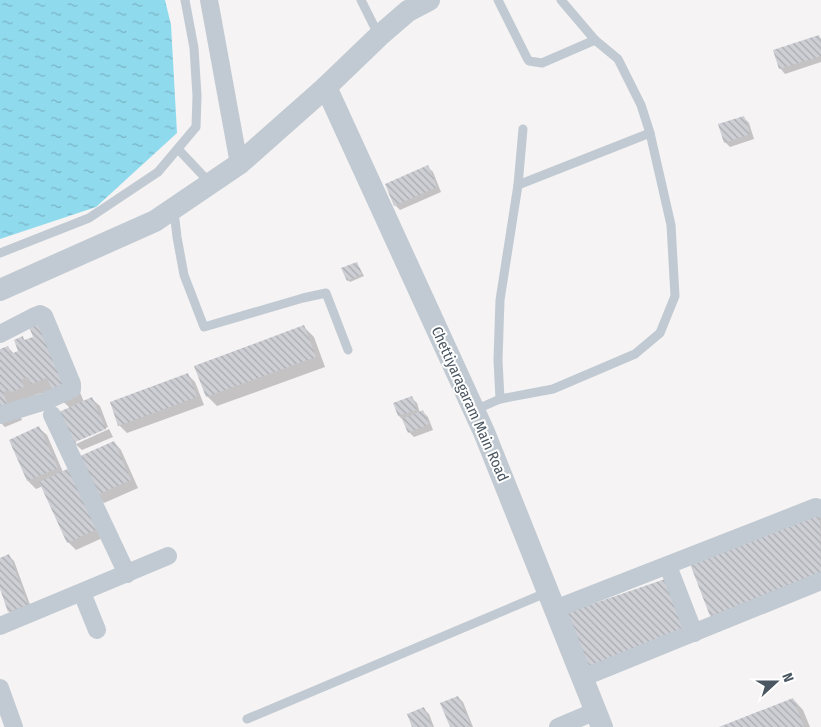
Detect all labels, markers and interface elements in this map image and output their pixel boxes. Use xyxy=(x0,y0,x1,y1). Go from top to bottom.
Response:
street label: Chettiyaragaram Main Road xyxy=(428,324,512,484)
north arrow xyxy=(751,657,801,707)
text: N xyxy=(778,671,797,684)

